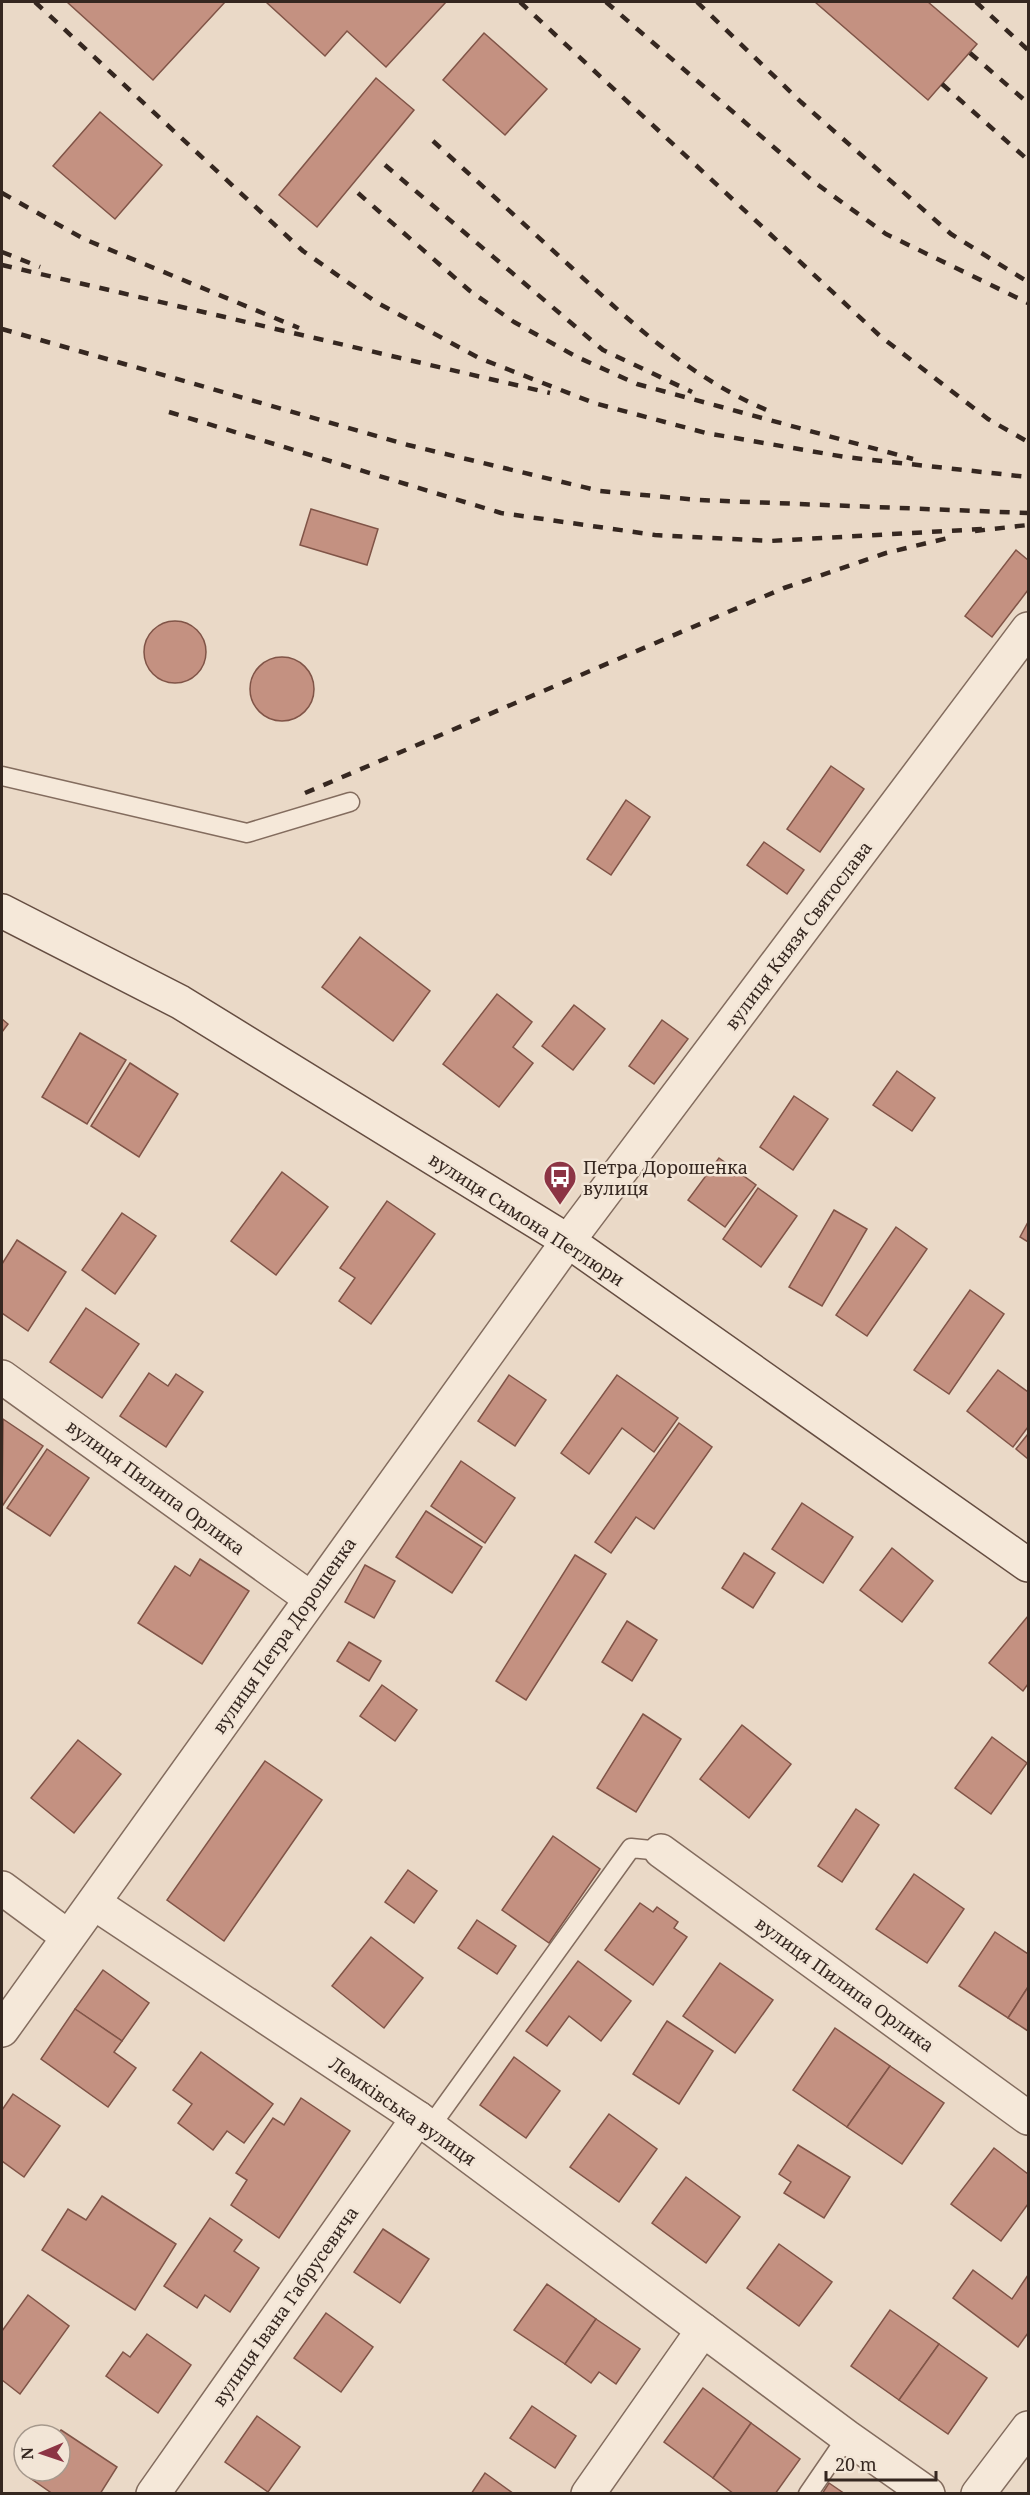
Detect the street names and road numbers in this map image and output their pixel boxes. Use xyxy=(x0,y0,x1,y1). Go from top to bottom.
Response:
street label: вулиця Князя Святослава xyxy=(719,836,877,1034)
street label: вулиця Симона Петлюри xyxy=(425,1147,629,1291)
street label: вулиця Пилипа Орлика xyxy=(62,1414,250,1560)
street label: вулиця Петра Дорошенка xyxy=(207,1532,361,1738)
street label: вулиця Пилипа Орлика xyxy=(751,1911,939,2057)
street label: Лемківська вулиця xyxy=(325,2051,481,2171)
street label: вулиця Івана Габрусевича xyxy=(207,2201,363,2411)

